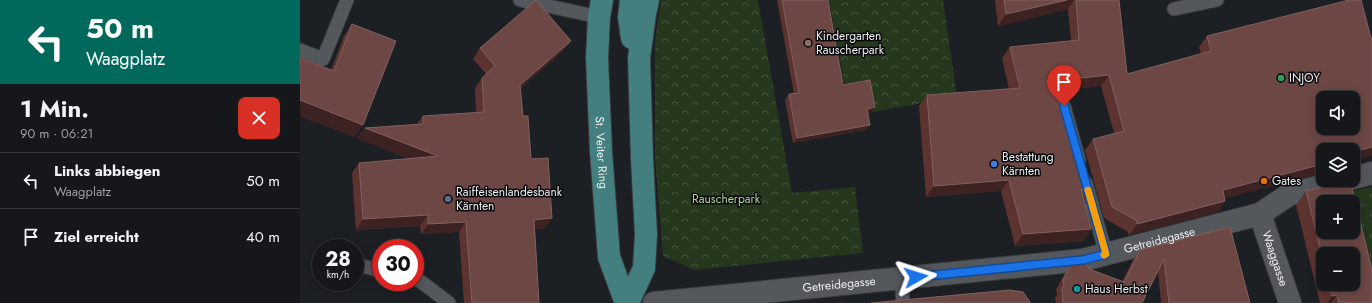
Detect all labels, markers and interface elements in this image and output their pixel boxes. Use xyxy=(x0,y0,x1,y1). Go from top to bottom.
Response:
text: 50 m xyxy=(86,8,154,49)
icon: left xyxy=(20,16,72,68)
place label: Kindergarten Rauscherpark xyxy=(816,27,885,59)
marker: Kindergarten Rauscherpark xyxy=(803,38,813,48)
text: Waagplatz xyxy=(86,46,165,72)
pin xyxy=(1047,65,1081,106)
place label: INJOY xyxy=(1289,69,1320,87)
icon: arrive xyxy=(1053,71,1075,93)
marker: INJOY xyxy=(1276,73,1286,83)
text: 1 Min. xyxy=(20,91,89,126)
map controls xyxy=(1316,91,1360,291)
button: sound xyxy=(1316,91,1360,135)
button: close xyxy=(238,97,280,139)
street label: St. Veiter Ring xyxy=(590,116,613,190)
text: 90 m · 06:21 xyxy=(20,124,93,143)
button: layers xyxy=(1316,143,1360,187)
place label: Bestattung Kärnten xyxy=(1002,148,1054,180)
marker: Bestattung Kärnten xyxy=(989,159,999,169)
text: Links abbiegen xyxy=(54,160,160,182)
icon: left xyxy=(20,170,42,192)
text: 50 m xyxy=(246,170,280,192)
place label: Gates xyxy=(1272,172,1301,190)
marker: Gates xyxy=(1259,176,1269,186)
text: Waagplatz xyxy=(54,182,111,201)
place label: Raiffeisenlandesbank Kärnten xyxy=(456,183,563,215)
park label: Rauscherpark xyxy=(692,190,761,208)
marker: Raiffeisenlandesbank Kärnten xyxy=(443,194,453,204)
button: + xyxy=(1316,195,1360,239)
street label: Getreidegasse xyxy=(1122,222,1197,258)
icon: arrive xyxy=(20,226,42,248)
text: Ziel erreicht xyxy=(54,226,139,248)
text: 40 m xyxy=(246,226,280,248)
street label: Waaggasse xyxy=(1257,228,1293,289)
speed limit sign: 30 xyxy=(372,239,424,291)
text: 28 xyxy=(325,245,351,274)
button: − xyxy=(1316,247,1360,291)
position arrow xyxy=(895,256,937,298)
text: km/h xyxy=(327,267,349,282)
street label: Getreidegasse xyxy=(802,272,876,297)
place label: Haus Herbst xyxy=(1085,280,1148,298)
marker: Haus Herbst xyxy=(1072,284,1082,294)

